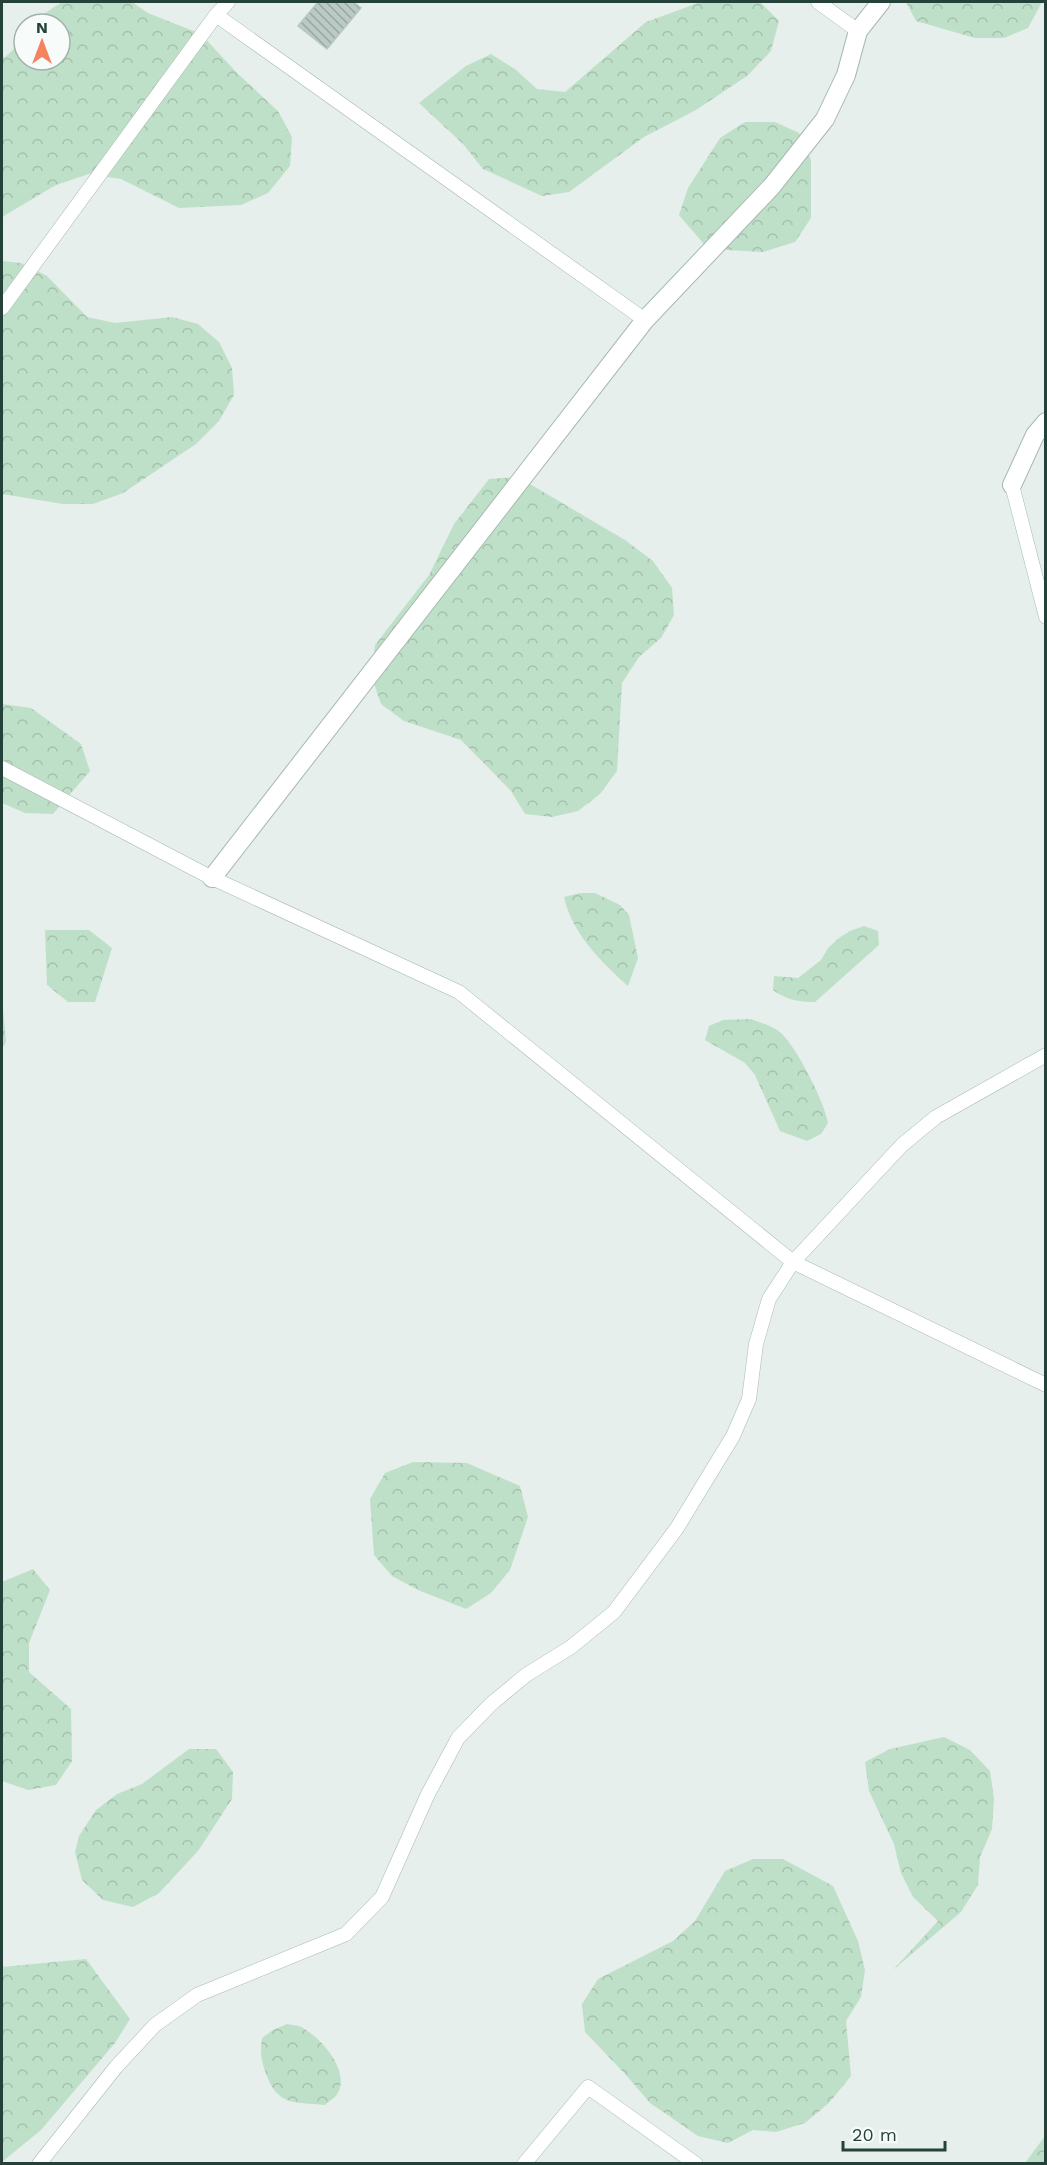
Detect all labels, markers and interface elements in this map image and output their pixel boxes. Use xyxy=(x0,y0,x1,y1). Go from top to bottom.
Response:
north arrow xyxy=(12,12,72,72)
text: N xyxy=(36,18,48,37)
scale bar xyxy=(843,2114,945,2152)
text: 20 m xyxy=(852,2124,897,2145)

